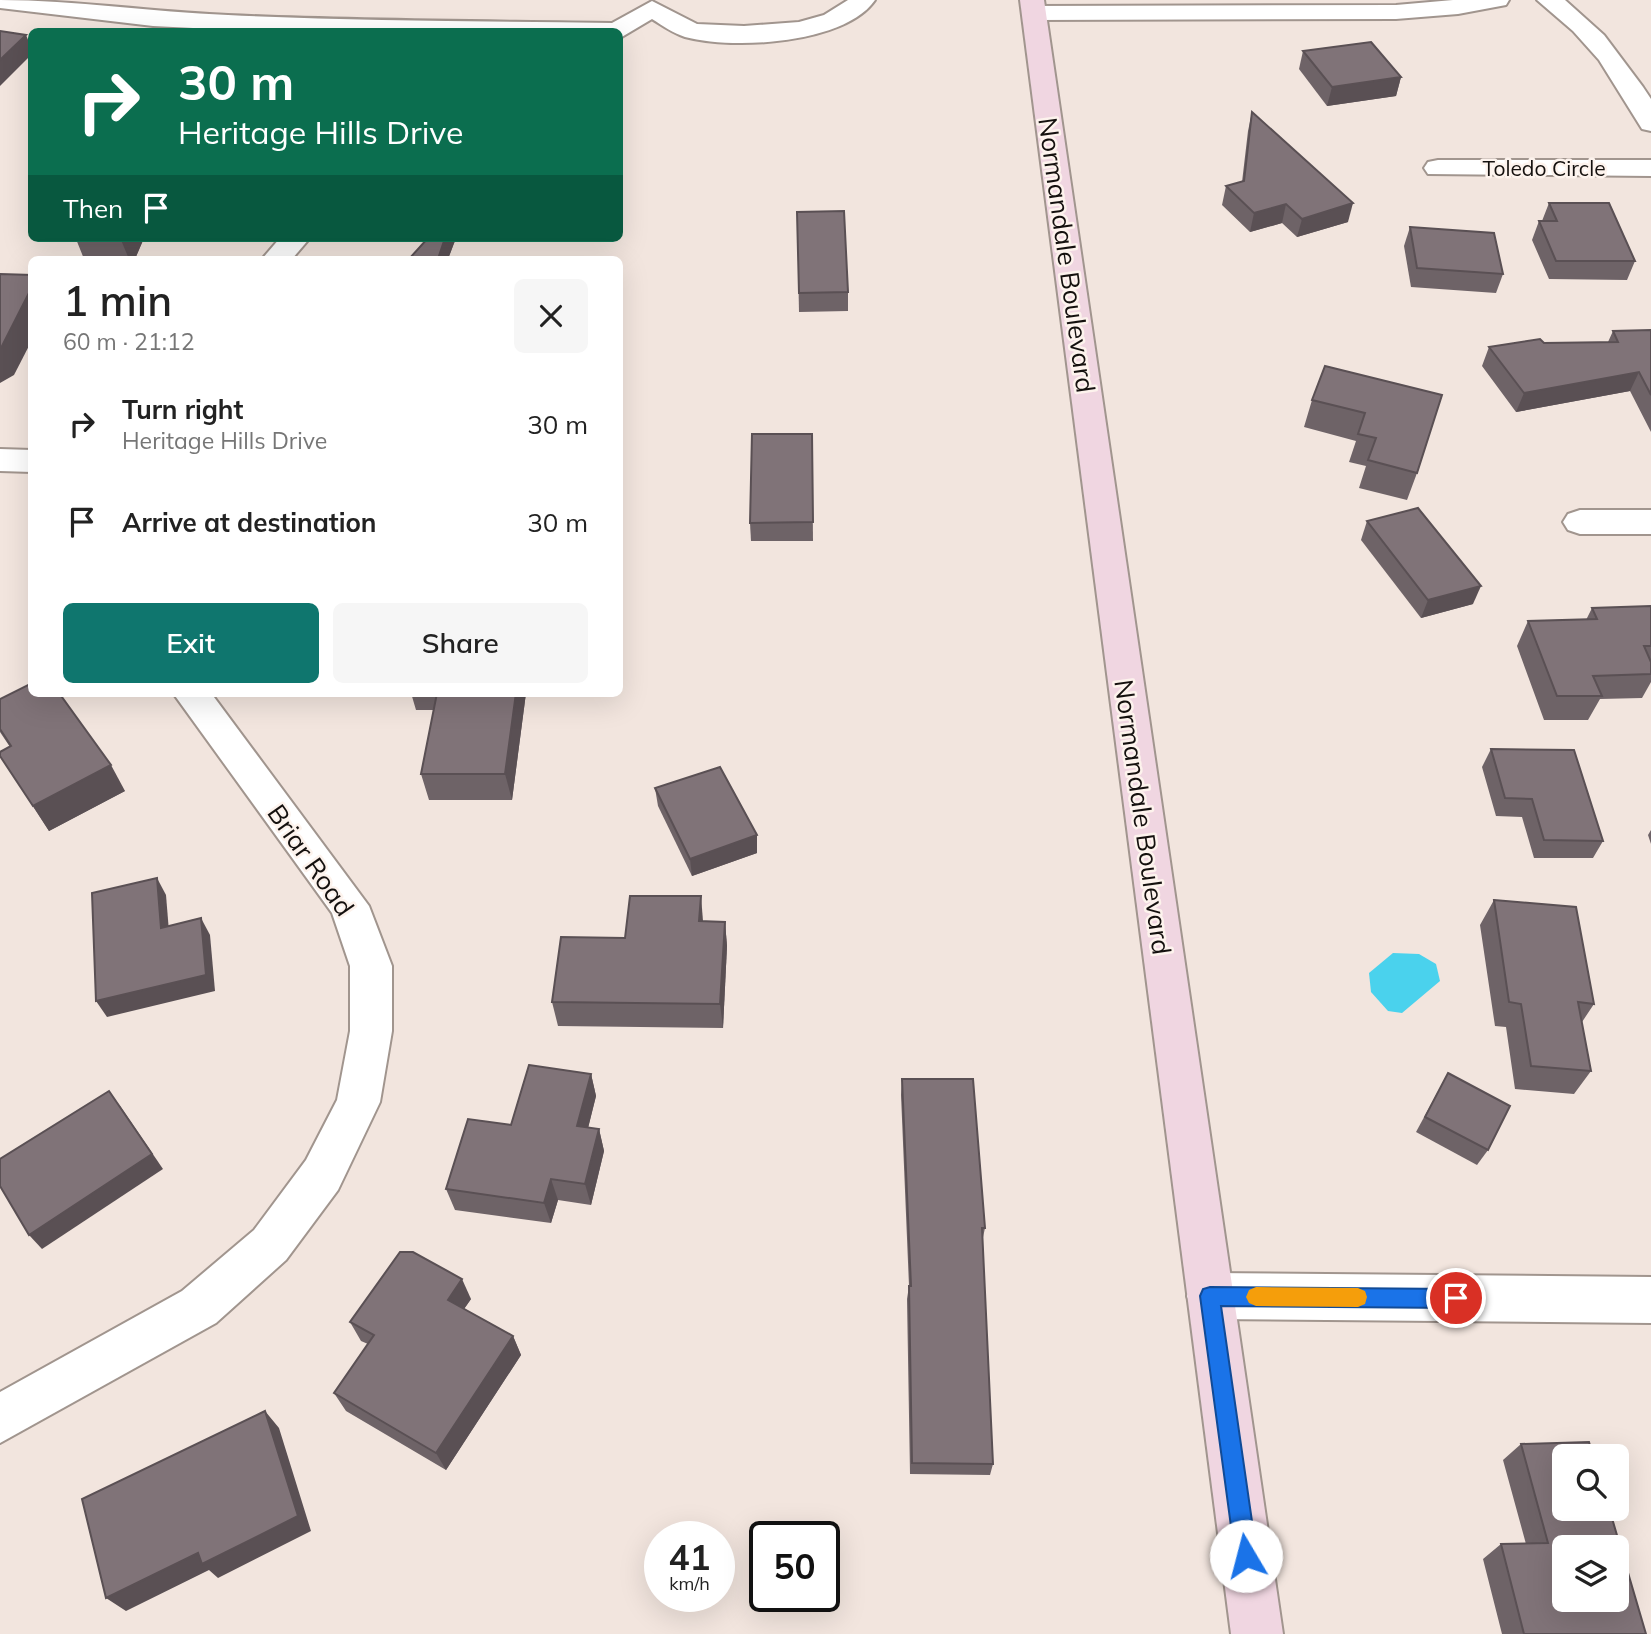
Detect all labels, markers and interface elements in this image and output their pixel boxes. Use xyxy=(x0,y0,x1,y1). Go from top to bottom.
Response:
text: 30 m xyxy=(178,51,294,112)
icon: right xyxy=(63,56,154,147)
text: Heritage Hills Drive xyxy=(178,112,464,152)
street label: Normandale Boulevard xyxy=(1031,115,1103,395)
street label: Toledo Circle xyxy=(1482,155,1606,181)
icon: arrive xyxy=(137,189,175,227)
text: Then xyxy=(63,192,123,225)
text: 1 min xyxy=(63,274,172,327)
button: close xyxy=(514,279,588,353)
text: 60 m · 21:12 xyxy=(63,327,195,356)
text: Turn right xyxy=(122,393,243,426)
icon: right xyxy=(63,405,101,443)
text: 30 m xyxy=(527,408,588,441)
text: Heritage Hills Drive xyxy=(122,426,327,455)
icon: arrive xyxy=(63,503,101,541)
text: Arrive at destination xyxy=(122,506,377,539)
text: 30 m xyxy=(527,506,588,539)
button: Exit xyxy=(63,603,319,683)
button: Share xyxy=(333,603,588,683)
street label: Normandale Boulevard xyxy=(1107,677,1179,957)
street label: Briar Road xyxy=(261,798,361,922)
pin xyxy=(1426,1268,1486,1328)
icon: arrive xyxy=(1437,1279,1475,1317)
map controls xyxy=(1552,1444,1629,1612)
button: search xyxy=(1552,1444,1629,1521)
position arrow xyxy=(1209,1519,1283,1593)
speed limit sign: 50 xyxy=(749,1521,840,1612)
text: 41 xyxy=(668,1535,711,1579)
button: layers xyxy=(1552,1535,1629,1612)
text: km/h xyxy=(669,1572,710,1595)

